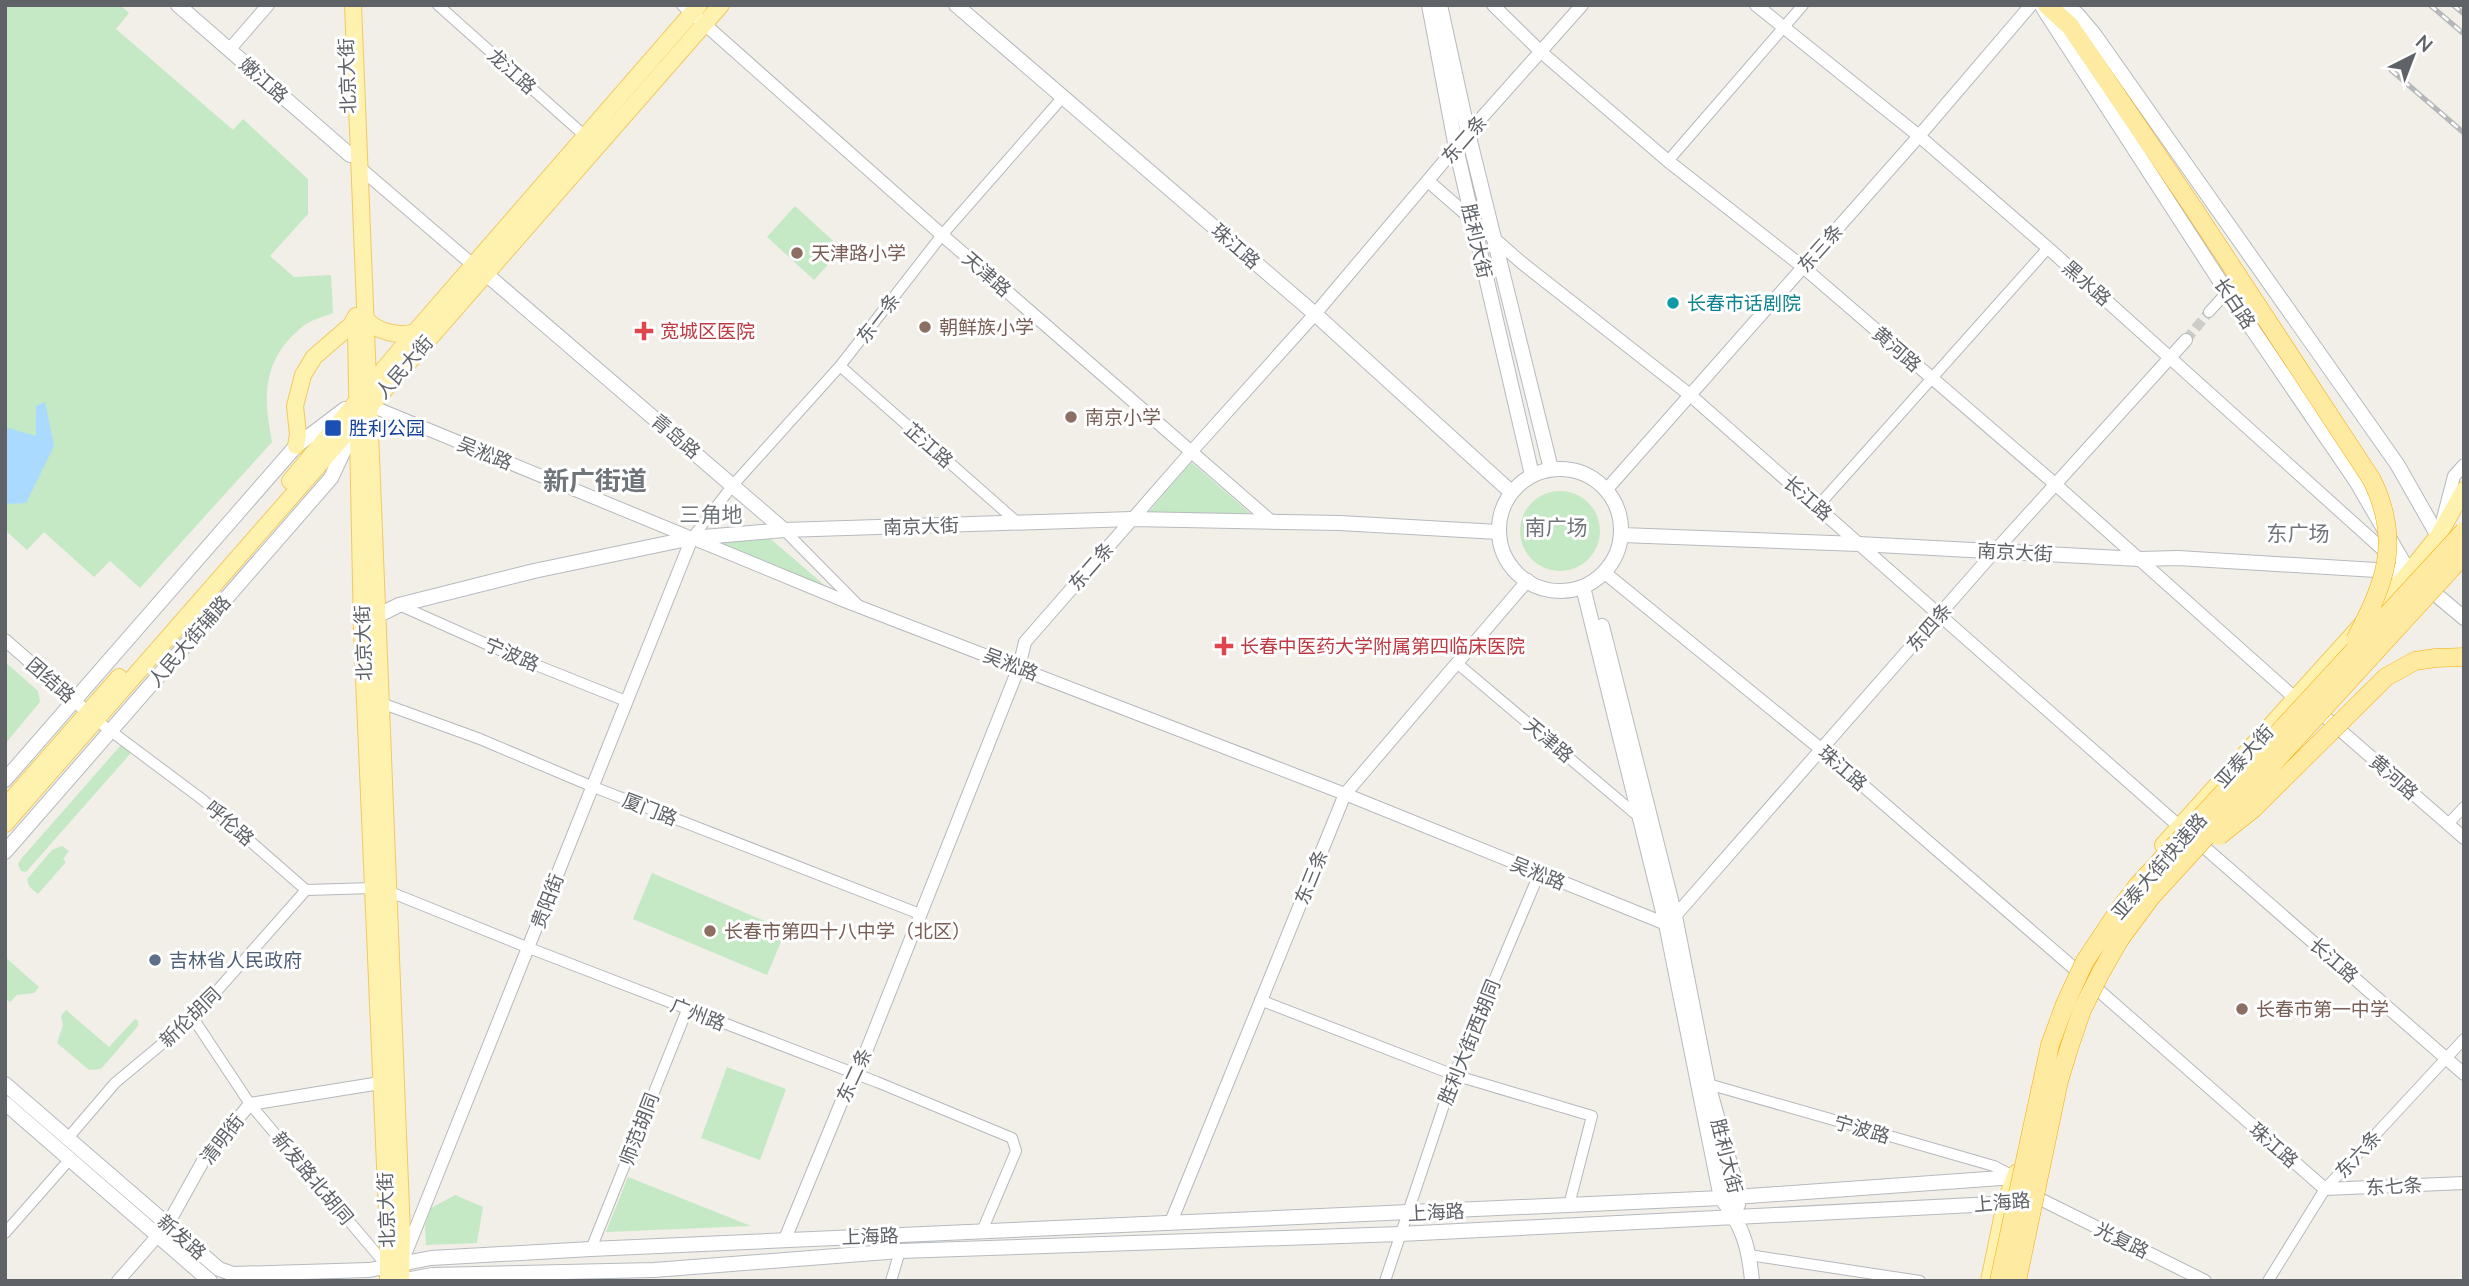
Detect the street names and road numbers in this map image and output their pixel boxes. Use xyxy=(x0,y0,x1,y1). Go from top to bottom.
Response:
street label: 北京大街 xyxy=(334,38,359,114)
street label: 龙江路 xyxy=(483,43,541,98)
street label: 嫩江路 xyxy=(235,52,293,107)
street label: 东二条 xyxy=(1436,110,1491,168)
street label: 胜利大街 xyxy=(1458,201,1497,281)
street label: 珠江路 xyxy=(1207,218,1265,273)
street label: 东三条 xyxy=(1792,219,1847,277)
street label: 天津路 xyxy=(958,246,1016,301)
street label: 黑水路 xyxy=(2058,255,2116,310)
street label: 长白路 xyxy=(2210,273,2261,333)
street label: 东一条 xyxy=(851,288,904,347)
street label: 黄河路 xyxy=(1868,321,1926,376)
street label: 人民大街 xyxy=(370,330,437,403)
street label: 青岛路 xyxy=(647,408,706,463)
street label: 芷江路 xyxy=(900,417,958,472)
street label: 吴淞路 xyxy=(454,431,516,474)
street label: 长江路 xyxy=(1779,470,1837,525)
street label: 南京大街 xyxy=(883,513,959,538)
street label: 东二条 xyxy=(1063,537,1118,595)
street label: 南京大街 xyxy=(1976,538,2054,565)
street label: 人民大街辅路 xyxy=(143,590,235,691)
street label: 东四条 xyxy=(1901,598,1956,656)
street label: 北京大街 xyxy=(350,605,375,681)
street label: 宁波路 xyxy=(481,632,543,675)
street label: 吴淞路 xyxy=(980,643,1042,684)
street label: 团结路 xyxy=(22,652,80,707)
street label: 天津路 xyxy=(1520,712,1579,767)
street label: 亚泰大街 xyxy=(2210,720,2278,792)
street label: 珠江路 xyxy=(1814,740,1872,795)
street label: 黄河路 xyxy=(2365,749,2423,804)
street label: 厦门路 xyxy=(619,788,681,829)
street label: 呼伦路 xyxy=(201,795,259,850)
street label: 亚泰大街快速路 xyxy=(2106,808,2211,923)
street label: 东三条 xyxy=(1289,846,1332,908)
street label: 吴淞路 xyxy=(1507,851,1569,894)
street label: 贵阳街 xyxy=(526,870,567,932)
street label: 长江路 xyxy=(2305,932,2363,987)
street label: 胜利大街西胡同 xyxy=(1433,976,1504,1108)
street label: 新伦胡同 xyxy=(154,982,225,1051)
street label: 广州路 xyxy=(667,993,729,1034)
street label: 东二条 xyxy=(831,1044,876,1105)
street label: 师范胡同 xyxy=(614,1089,663,1168)
street label: 清明街 xyxy=(195,1109,248,1168)
street label: 宁波路 xyxy=(1832,1110,1893,1147)
street label: 胜利大街 xyxy=(1707,1116,1748,1196)
street label: 珠江路 xyxy=(2245,1117,2303,1172)
street label: 东六条 xyxy=(2330,1125,2385,1182)
street label: 新发路北胡同 xyxy=(268,1127,359,1229)
street label: 北京大街 xyxy=(373,1172,398,1248)
street label: 东七条 xyxy=(2365,1173,2423,1198)
street label: 上海路 xyxy=(1973,1188,2031,1215)
street label: 上海路 xyxy=(1407,1199,1465,1224)
street label: 新发路 xyxy=(153,1209,211,1264)
street label: 光复路 xyxy=(2092,1217,2153,1262)
street label: 上海路 xyxy=(841,1223,899,1248)

